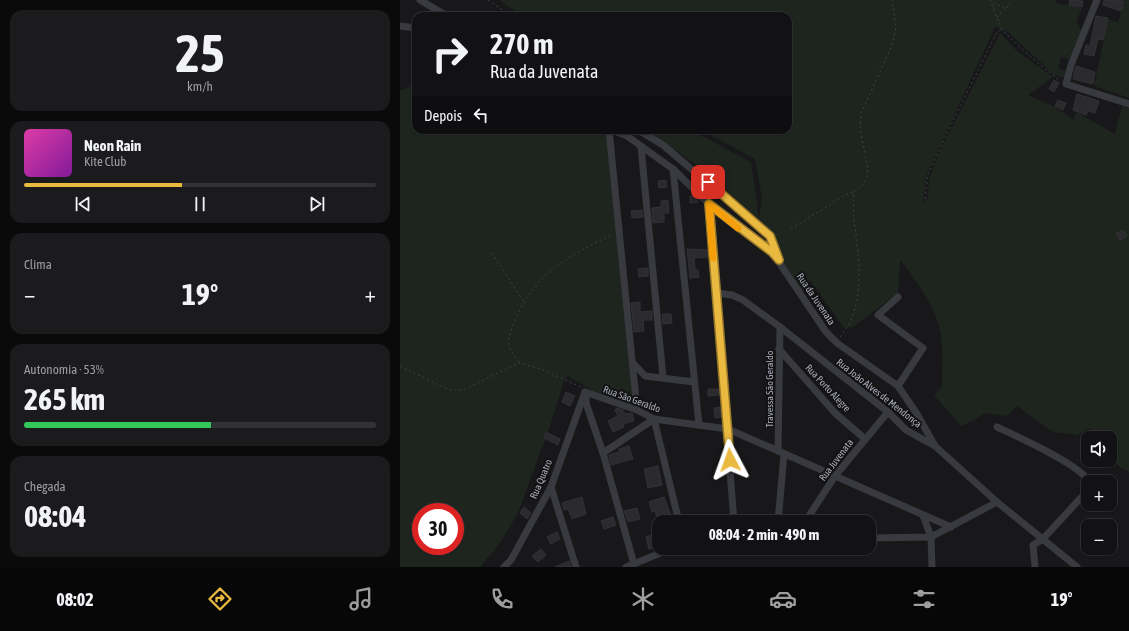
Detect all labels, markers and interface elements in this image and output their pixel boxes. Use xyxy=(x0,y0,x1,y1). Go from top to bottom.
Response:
text: 25 xyxy=(176,23,224,83)
icon: right xyxy=(424,28,476,80)
text: 270 m xyxy=(490,28,553,60)
text: Rua da Juvenata xyxy=(490,61,598,82)
text: km/h xyxy=(187,79,213,94)
icon: left xyxy=(470,104,492,126)
text: Depois xyxy=(424,107,462,124)
text: Neon Rain xyxy=(84,137,141,154)
text: Kite Club xyxy=(84,154,126,169)
pin xyxy=(691,165,725,199)
icon: arrive xyxy=(697,171,719,193)
icon: previous xyxy=(72,193,94,215)
icon: pause xyxy=(189,193,211,215)
icon: next xyxy=(306,193,328,215)
text: Clima xyxy=(24,257,52,272)
street label: Rua da Juvenata xyxy=(795,271,838,327)
text: 19° xyxy=(182,277,218,311)
text: − xyxy=(24,281,35,307)
text: + xyxy=(365,281,376,307)
street label: Travessa São Geraldo xyxy=(764,350,775,427)
street label: Rua João Alves de Mendonça xyxy=(834,356,924,430)
text: Autonomia · 53% xyxy=(24,362,104,377)
street label: Rua Porto Alegre xyxy=(803,362,853,414)
text: 265 km xyxy=(24,382,105,416)
street label: Rua São Geraldo xyxy=(602,384,662,415)
map controls xyxy=(1081,431,1117,555)
button: sound xyxy=(1081,431,1117,467)
street label: Rua Juvenata xyxy=(817,437,855,483)
position arrow xyxy=(709,439,751,481)
street label: Rua Quatro xyxy=(528,457,554,500)
button: + xyxy=(1081,475,1117,511)
text: Chegada xyxy=(24,479,66,494)
text: 08:04 xyxy=(24,499,86,533)
speed limit sign: 30 xyxy=(412,503,464,555)
button: − xyxy=(1081,519,1117,555)
text: 08:04 · 2 min · 490 m xyxy=(709,526,819,543)
icon: directions xyxy=(206,585,234,613)
icon: music xyxy=(347,585,375,613)
icon: phone xyxy=(488,585,516,613)
icon: climate xyxy=(629,585,657,613)
icon: car xyxy=(769,585,797,613)
icon: filters xyxy=(910,585,938,613)
text: 08:02 xyxy=(56,589,94,610)
text: 19° xyxy=(1051,589,1073,610)

